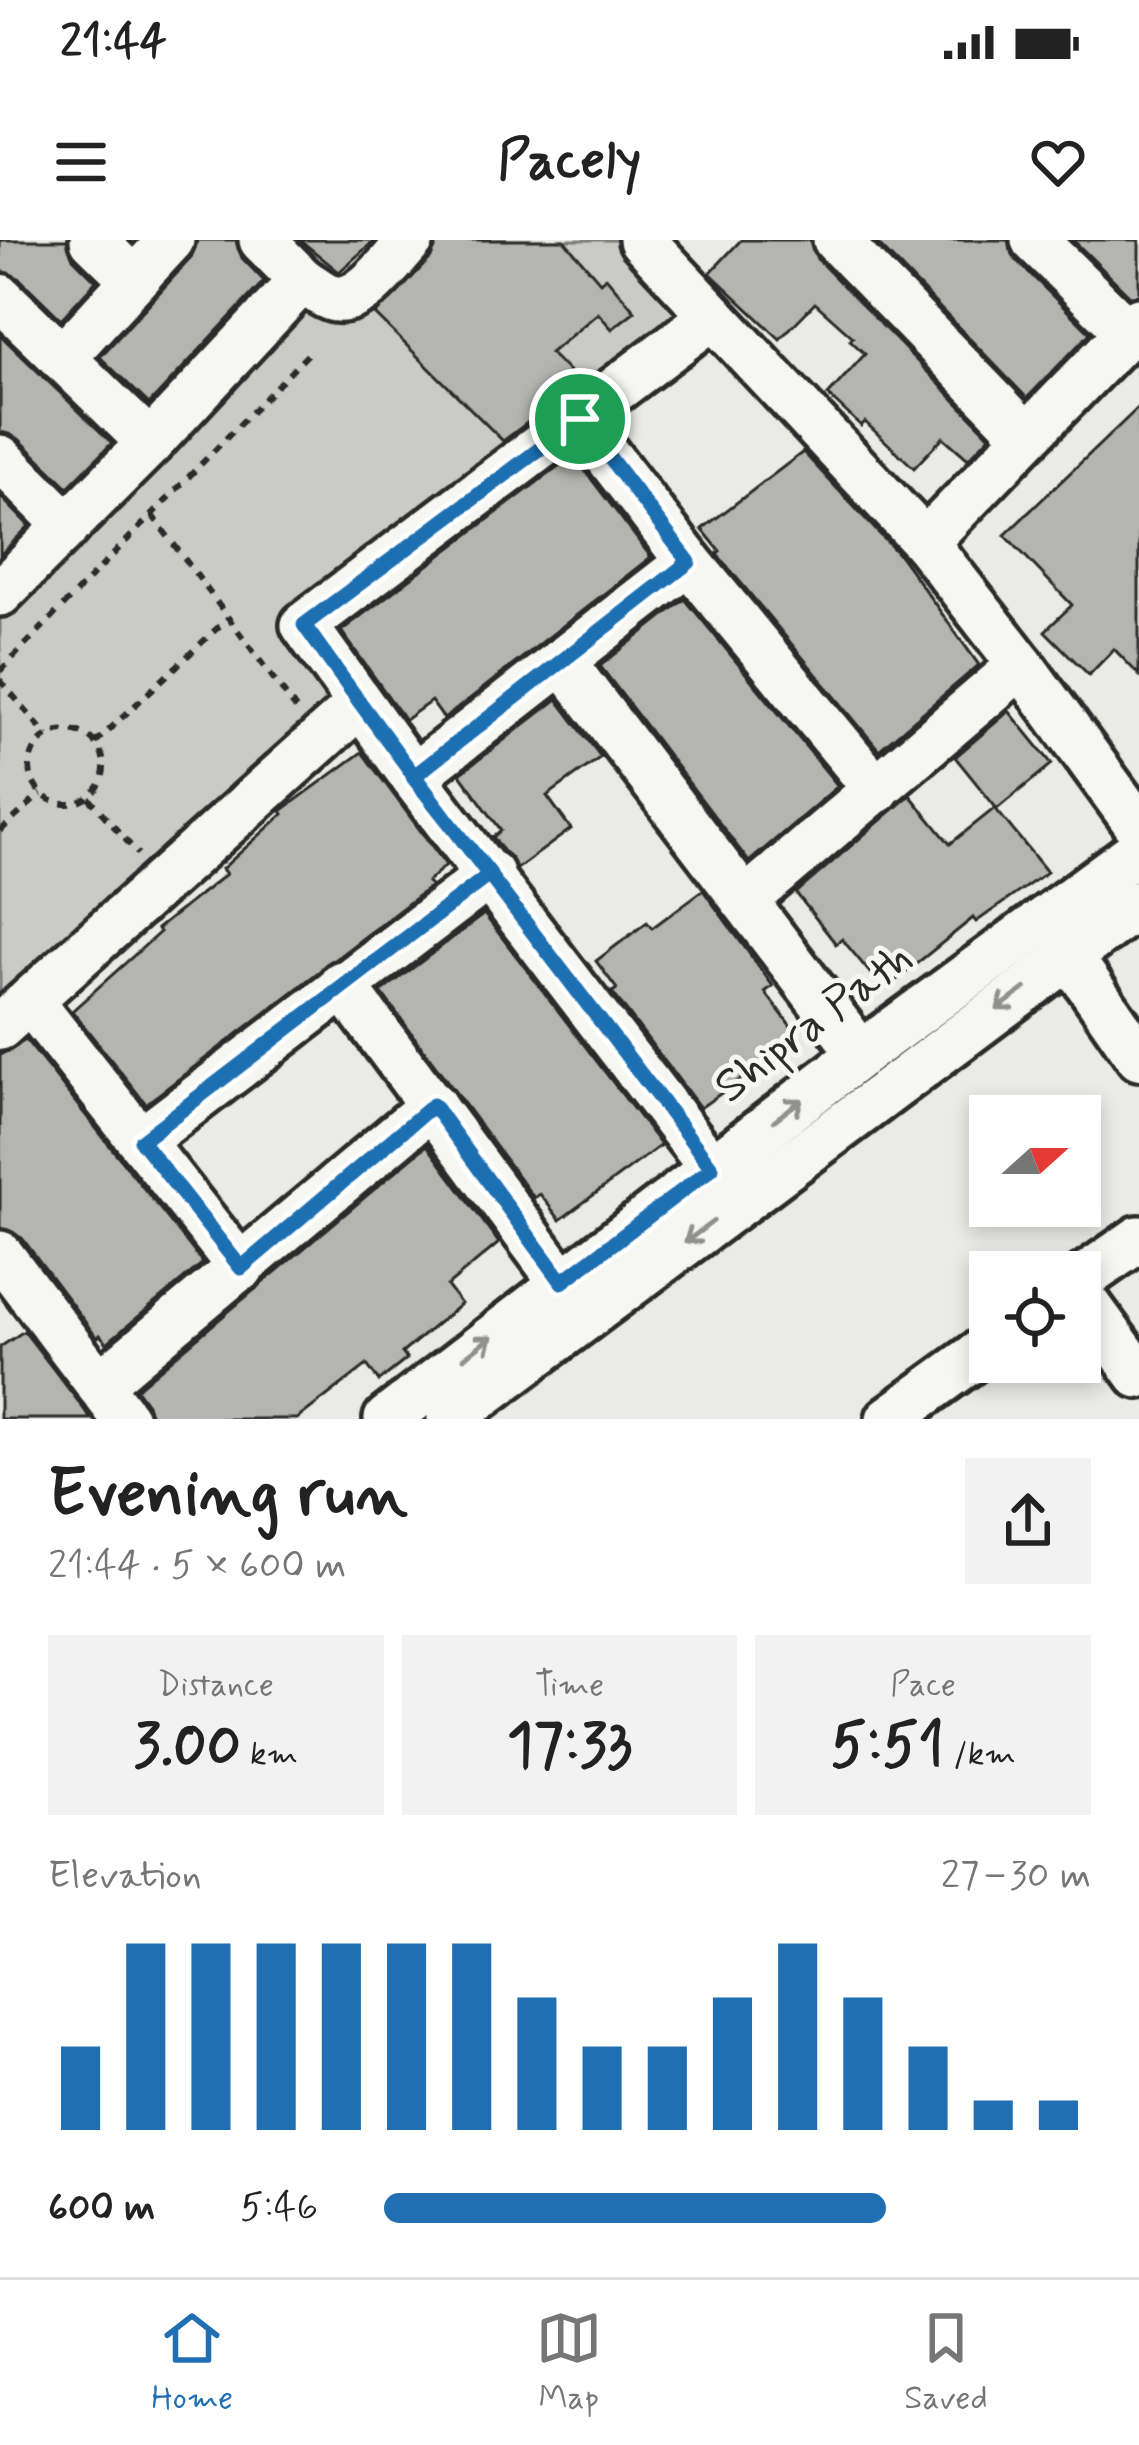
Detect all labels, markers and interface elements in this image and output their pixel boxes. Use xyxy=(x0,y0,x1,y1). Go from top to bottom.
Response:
text: 21:44 xyxy=(60,13,167,72)
text: Pacely xyxy=(498,127,641,198)
icon: menu xyxy=(48,129,114,195)
icon: heart xyxy=(1025,129,1091,195)
pin xyxy=(529,368,631,470)
icon: arrive xyxy=(547,386,613,452)
street label: Shipra Path xyxy=(702,928,926,1118)
one-way arrow xyxy=(996,985,1028,1011)
north arrow xyxy=(969,1095,1101,1227)
map controls xyxy=(969,1095,1101,1383)
one-way arrow xyxy=(772,1097,804,1123)
one-way arrow xyxy=(683,1218,715,1244)
button: locate xyxy=(969,1251,1101,1383)
one-way arrow xyxy=(462,1334,494,1360)
text: Evening run xyxy=(48,1453,408,1539)
button: share xyxy=(965,1458,1091,1584)
text: 21:44 · 5 × 600 m xyxy=(48,1541,346,1592)
text: Distance xyxy=(158,1664,274,1708)
text: Time xyxy=(535,1664,604,1708)
text: Pace xyxy=(890,1664,956,1708)
text: 3.00 xyxy=(134,1708,241,1787)
text: 17:33 xyxy=(507,1708,632,1787)
text: 5:51 xyxy=(831,1708,944,1787)
text: km xyxy=(241,1733,298,1777)
text: /km xyxy=(944,1733,1016,1777)
text: Elevation xyxy=(48,1851,202,1902)
text: 27–30 m xyxy=(941,1851,1091,1902)
text: 600 m xyxy=(48,2183,155,2234)
text: 5:46 xyxy=(240,2183,318,2234)
tab: Home xyxy=(151,2305,233,2421)
tab: Map xyxy=(536,2305,602,2421)
tab: Saved xyxy=(904,2305,988,2421)

